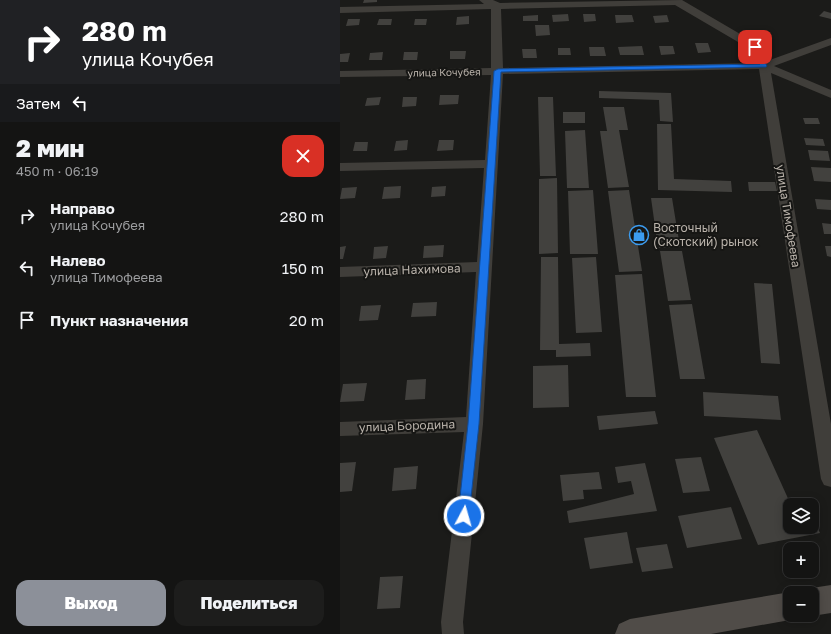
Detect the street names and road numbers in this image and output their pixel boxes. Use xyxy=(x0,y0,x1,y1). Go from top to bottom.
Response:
street label: улица Кочубея xyxy=(407,65,481,79)
street label: улица Тимофеева xyxy=(773,163,804,268)
street label: улица Нахимова xyxy=(363,260,461,279)
street label: улица Бородина xyxy=(359,416,455,435)

